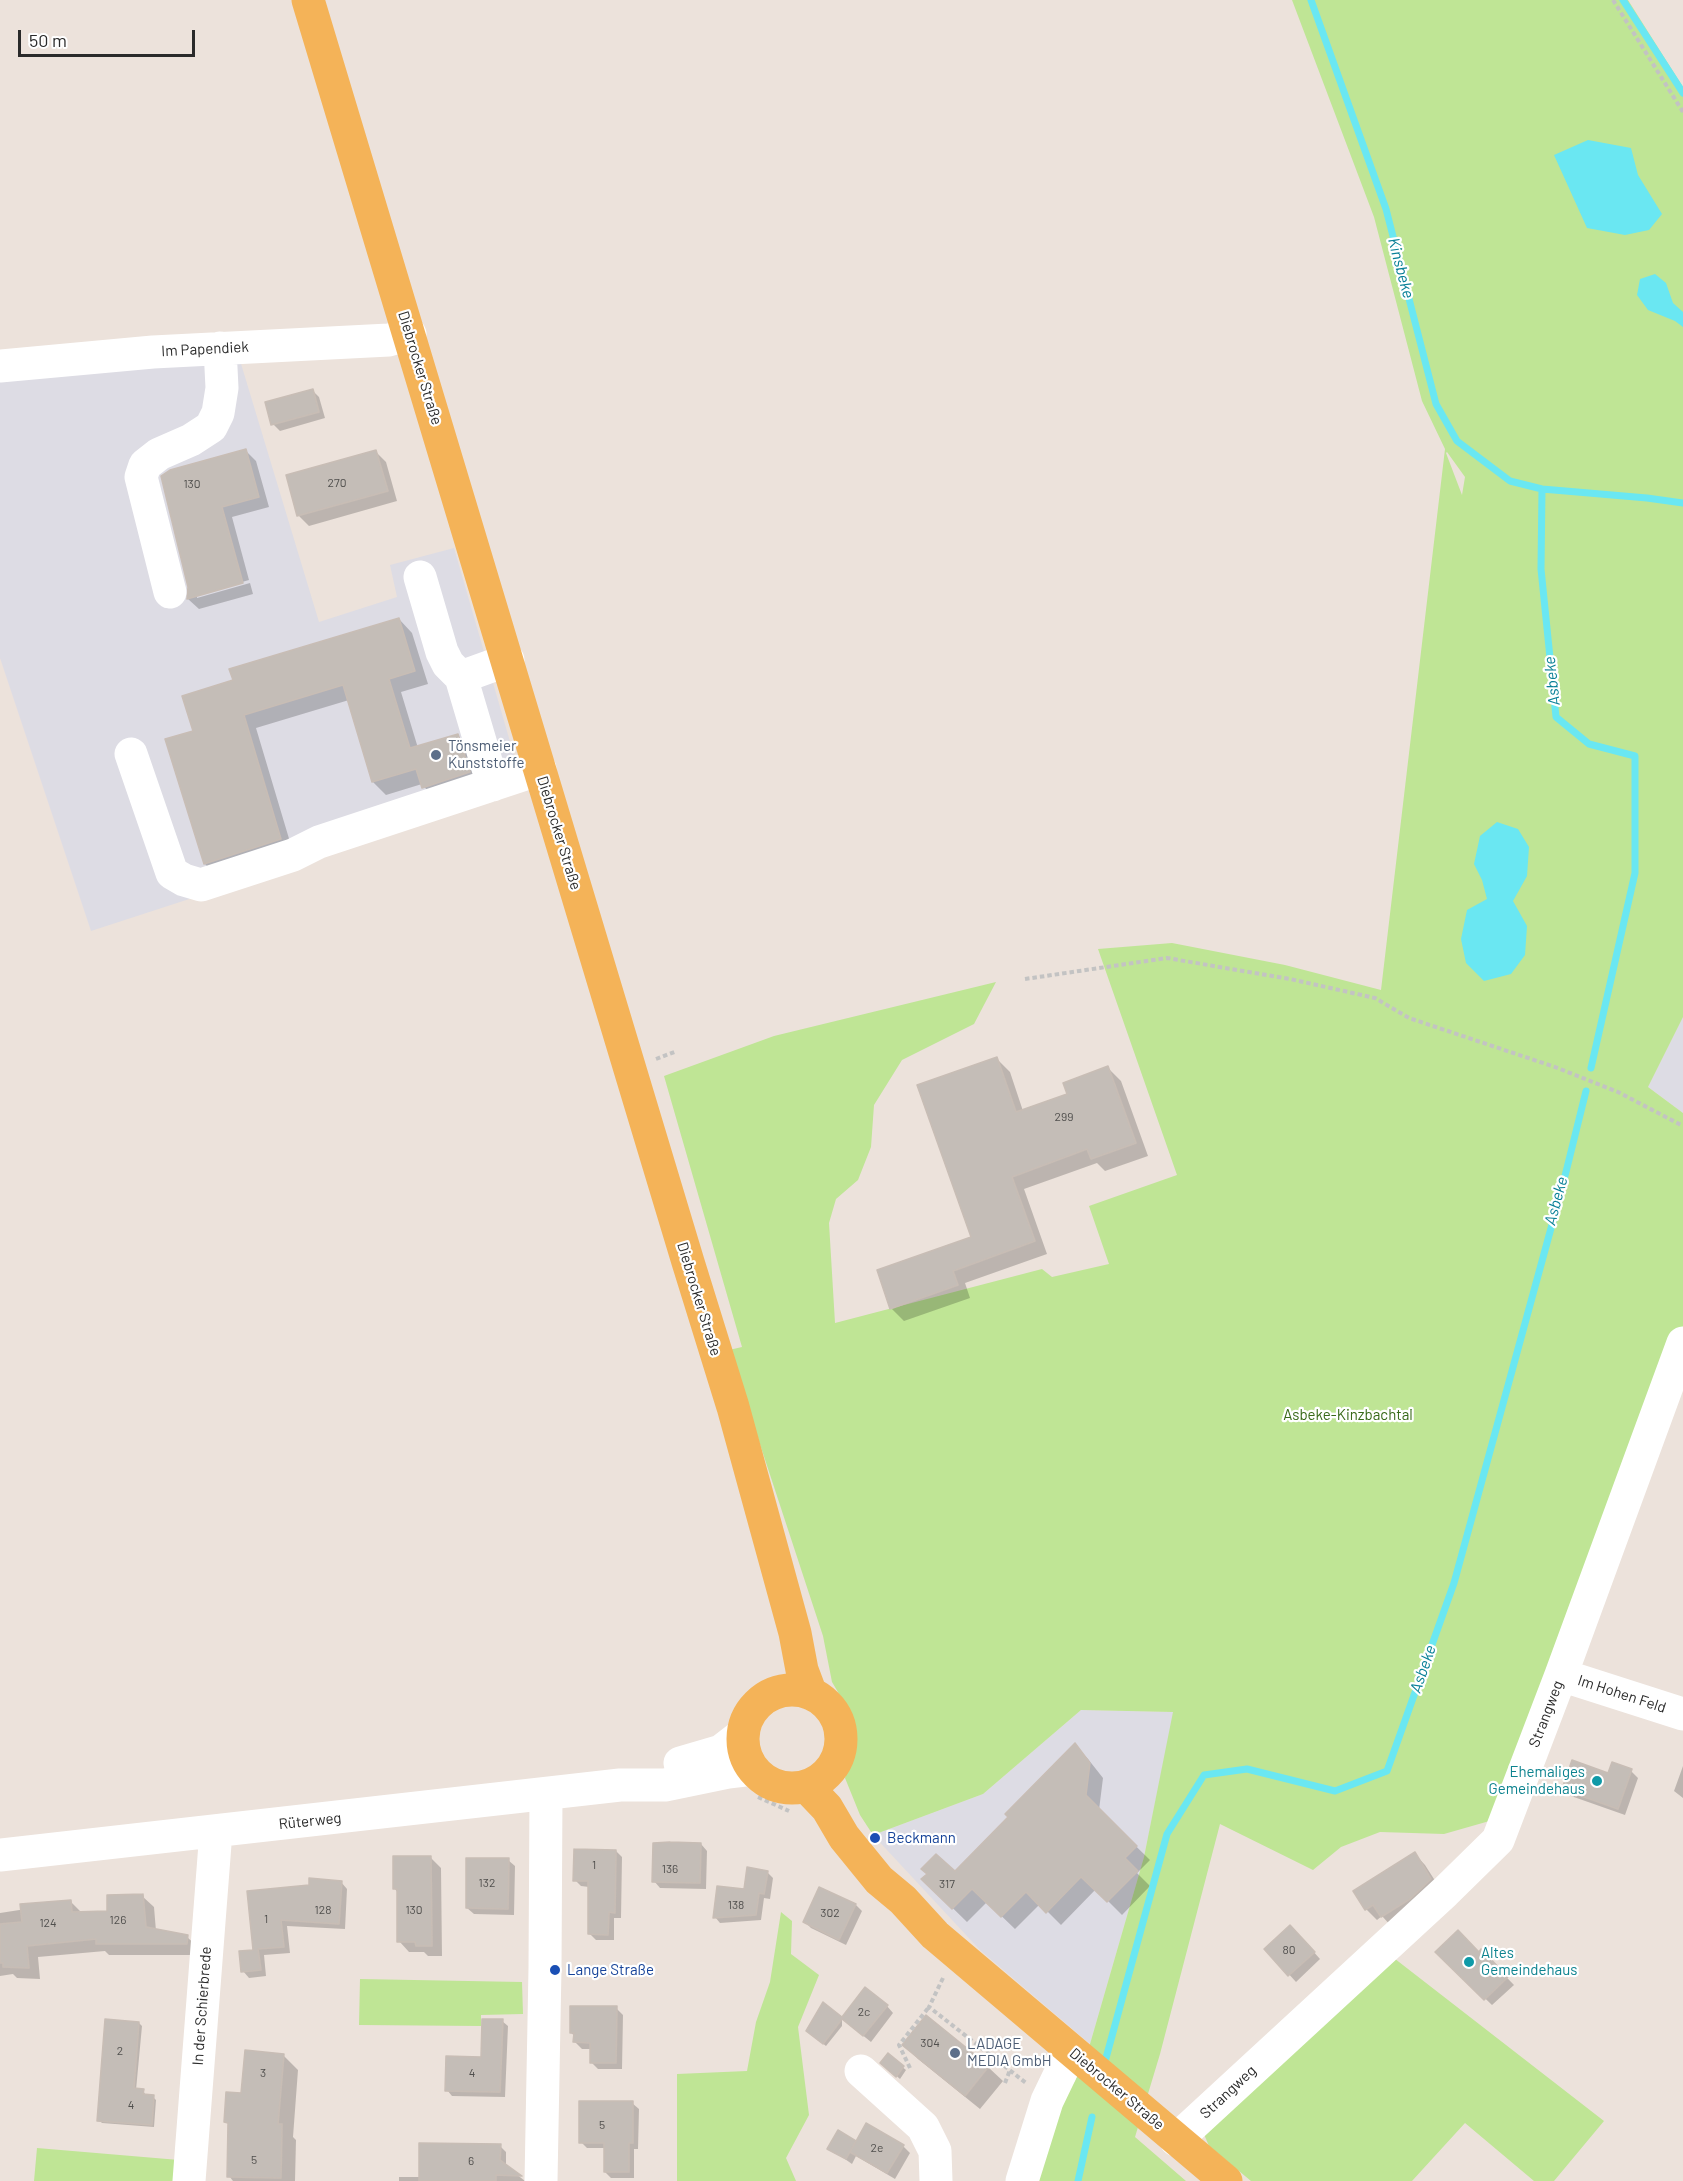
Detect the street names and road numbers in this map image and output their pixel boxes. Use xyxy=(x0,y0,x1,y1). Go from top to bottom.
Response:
street label: Diebrocker Straße xyxy=(394,309,446,427)
street label: Im Papendiek xyxy=(161,338,249,360)
street label: Diebrocker Straße xyxy=(533,774,585,892)
street label: Diebrocker Straße xyxy=(673,1240,725,1358)
street label: Im Hohen Feld xyxy=(1576,1671,1668,1717)
street label: Strangweg xyxy=(1525,1678,1567,1750)
street label: Rüterweg xyxy=(278,1809,342,1833)
street label: In der Schierbrede xyxy=(189,1946,215,2066)
street label: Diebrocker Straße xyxy=(1066,2044,1168,2134)
street label: Strangweg xyxy=(1196,2062,1260,2122)

